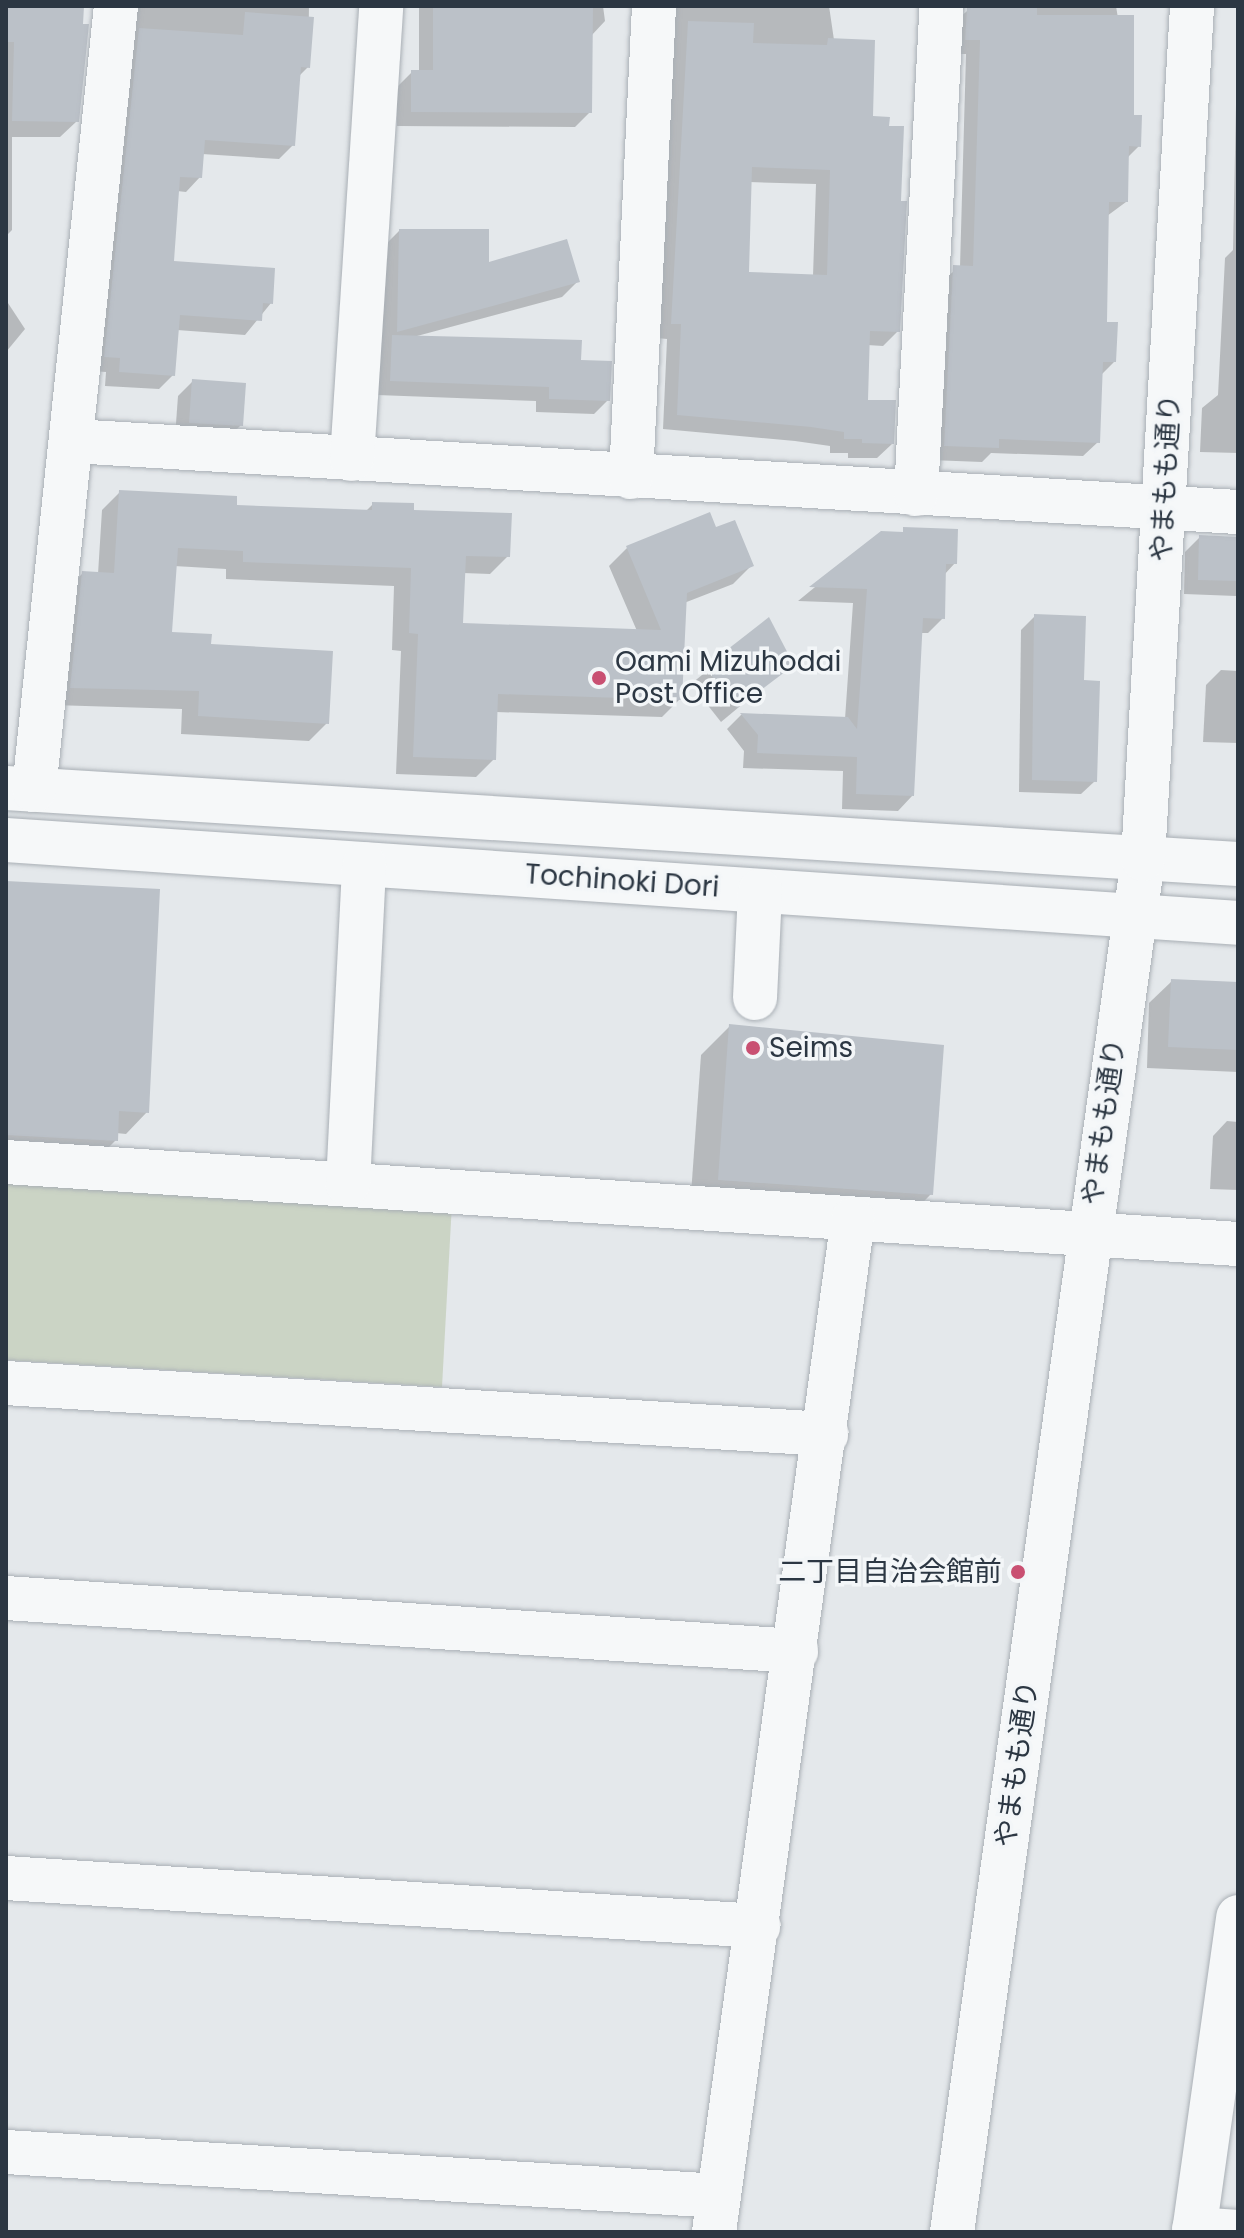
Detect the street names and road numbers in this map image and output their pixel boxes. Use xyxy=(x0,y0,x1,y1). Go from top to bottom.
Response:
street label: やまもも通り xyxy=(1145,393,1187,563)
street label: Tochinoki Dori xyxy=(524,857,720,905)
street label: やまもも通り xyxy=(1076,1036,1132,1208)
street label: やまもも通り xyxy=(989,1678,1045,1850)

